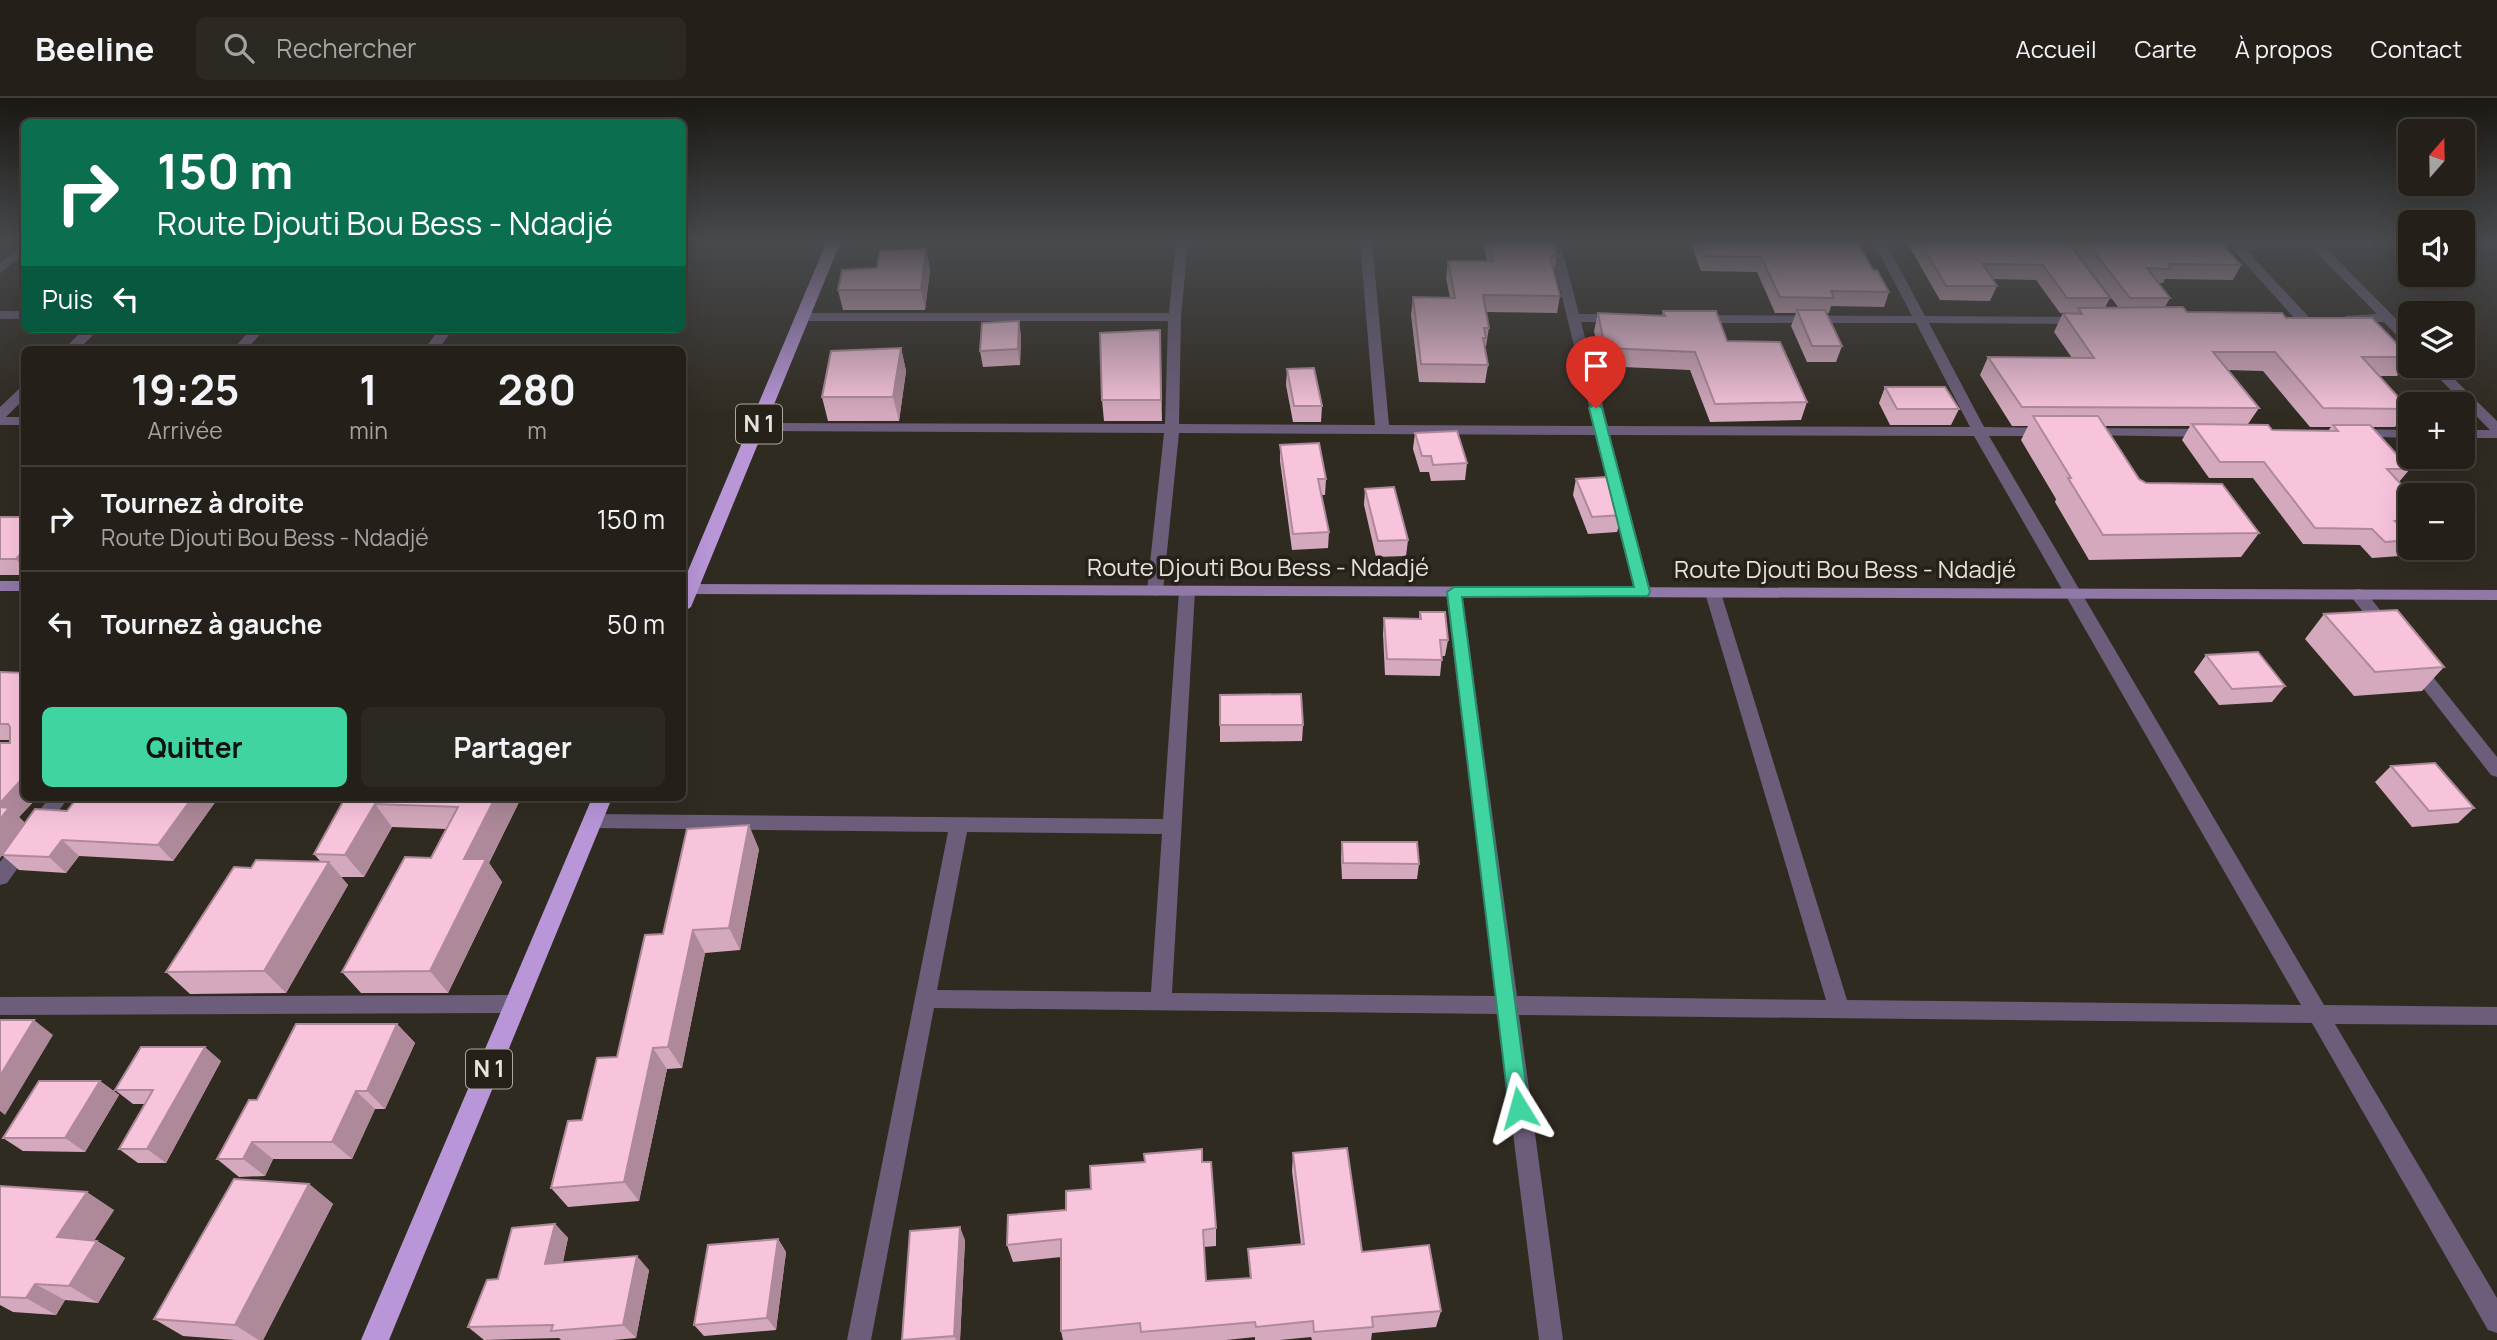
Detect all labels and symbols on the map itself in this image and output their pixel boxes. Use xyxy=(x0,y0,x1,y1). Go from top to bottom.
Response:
north arrow xyxy=(2398,119,2474,196)
pin xyxy=(1566,336,1626,408)
road number: N 1 xyxy=(736,404,782,444)
street label: Route Djouti Bou Bess - Ndadjé xyxy=(1087,550,1429,583)
street label: Route Djouti Bou Bess - Ndadjé xyxy=(1674,552,2016,585)
road number: N 1 xyxy=(466,1050,512,1088)
position arrow xyxy=(1482,1071,1556,1145)

